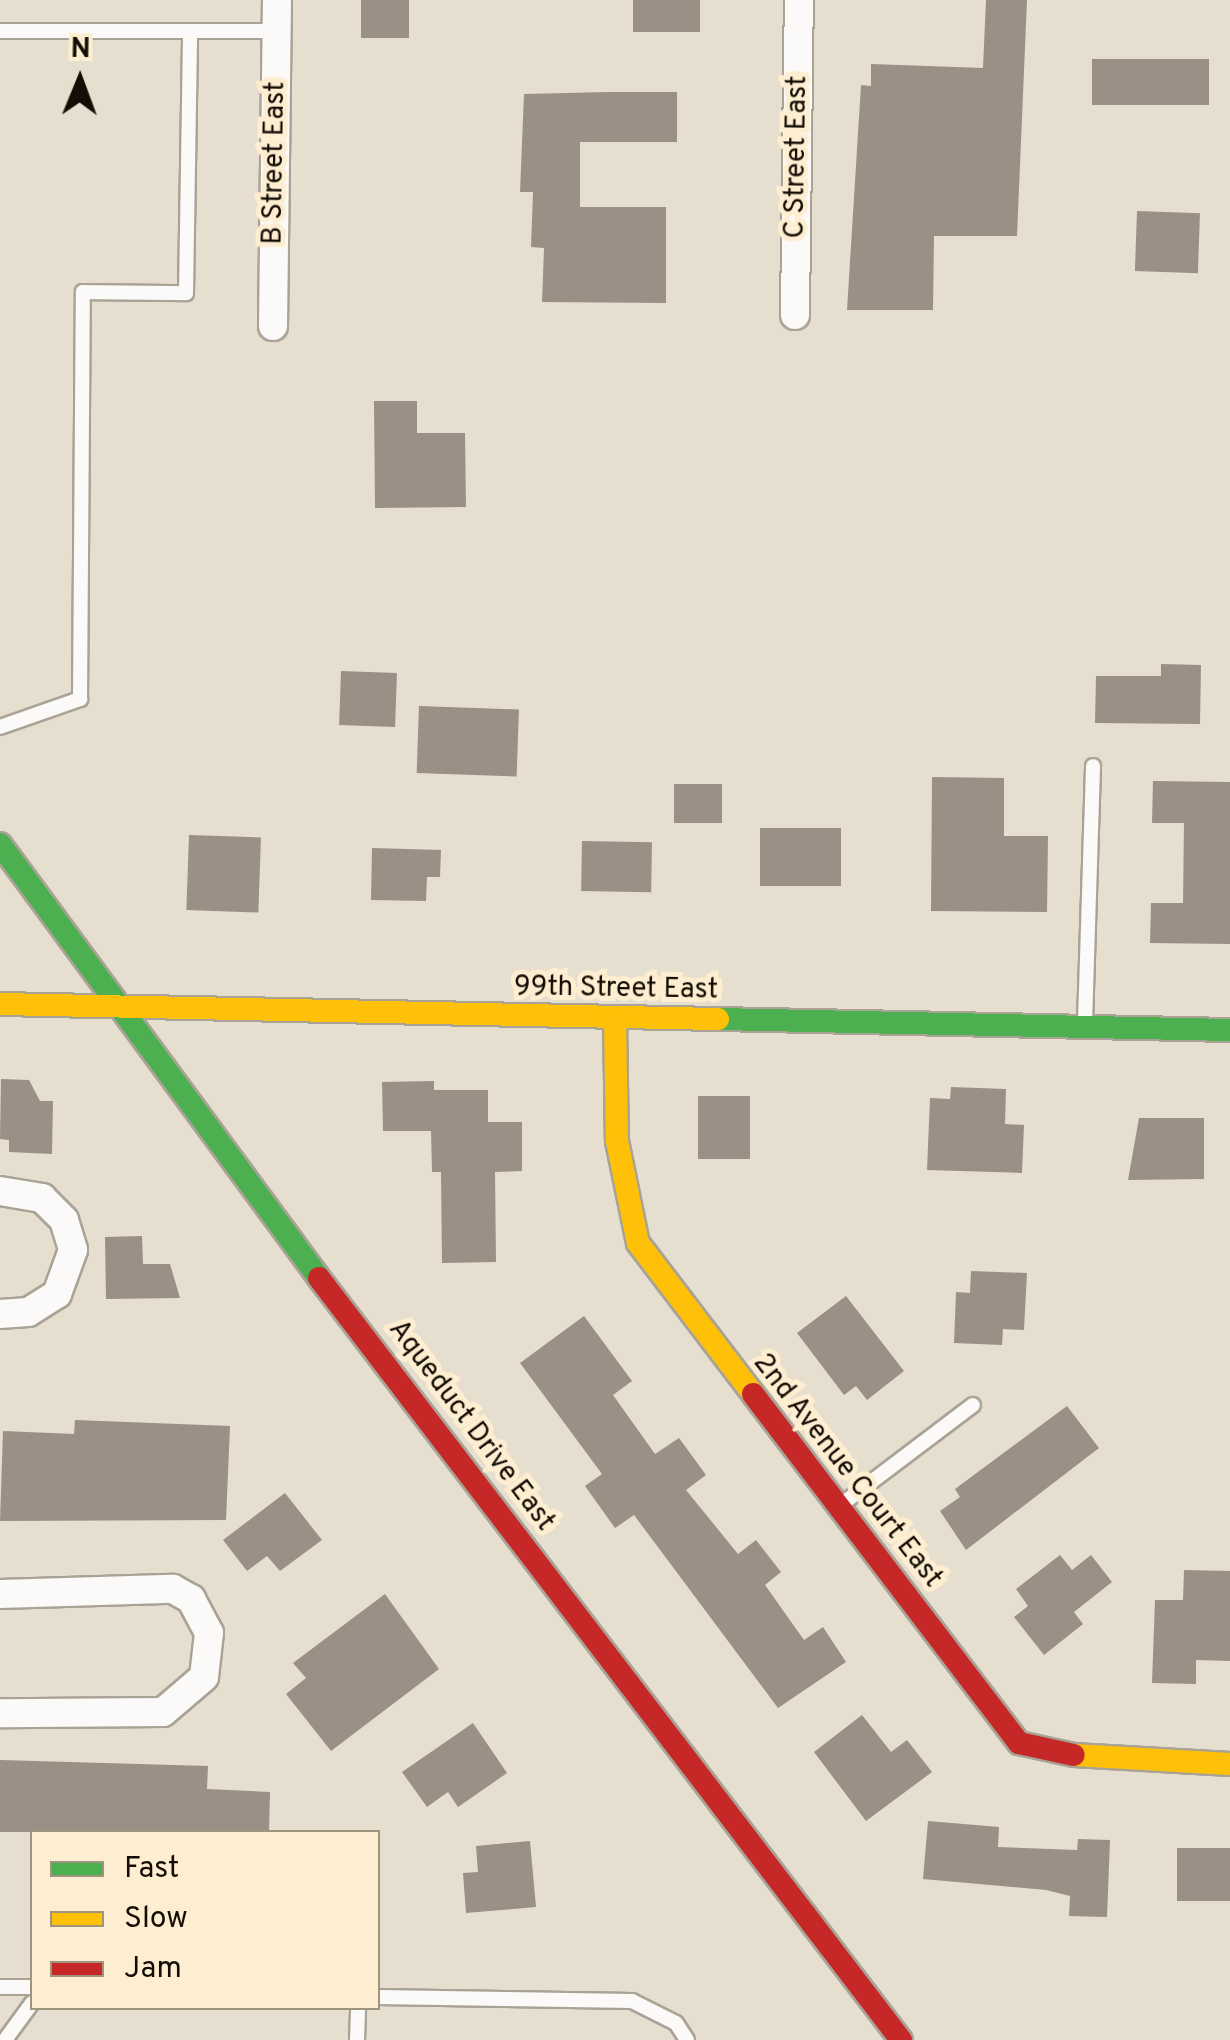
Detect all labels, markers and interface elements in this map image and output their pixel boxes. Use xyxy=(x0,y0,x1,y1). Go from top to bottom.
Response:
north arrow xyxy=(30,30,130,130)
text: N xyxy=(70,32,91,68)
street label: C Street East xyxy=(779,75,815,239)
street label: B Street East xyxy=(257,81,293,245)
street label: 99th Street East xyxy=(514,970,718,1008)
street label: Aqueduct Drive East xyxy=(381,1314,561,1538)
street label: 2nd Avenue Court East xyxy=(745,1347,949,1595)
legend xyxy=(30,1830,380,2010)
text: Fast xyxy=(124,1851,179,1888)
text: Slow xyxy=(124,1901,188,1938)
text: Jam xyxy=(124,1951,182,1988)

